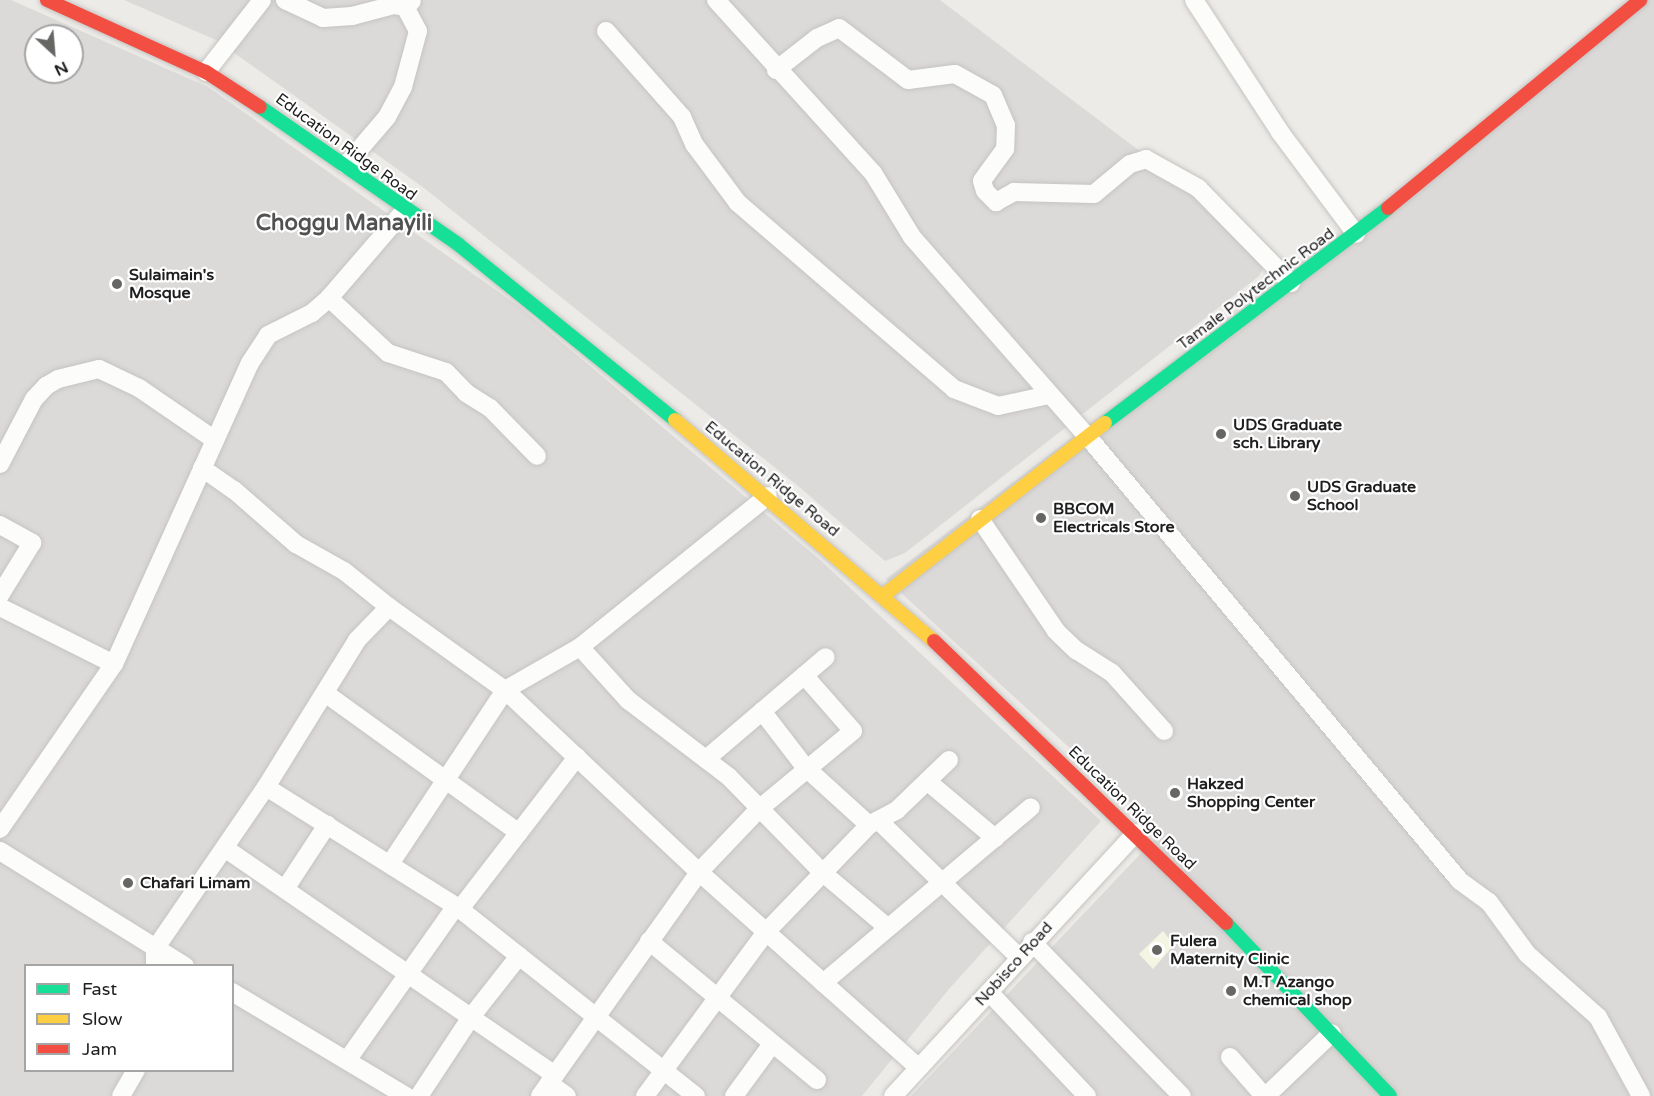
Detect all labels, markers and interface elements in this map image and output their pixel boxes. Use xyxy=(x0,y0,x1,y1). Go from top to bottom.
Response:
north arrow xyxy=(24,24,84,84)
text: N xyxy=(51,57,71,80)
street label: Education Ridge Road xyxy=(272,89,420,205)
district label: Choggu Manayili xyxy=(256,211,432,237)
street label: Tamale Polytechnic Road xyxy=(1174,224,1338,354)
place label: Sulaimain's Mosque xyxy=(129,265,214,303)
marker: Sulaimain's Mosque xyxy=(110,277,124,291)
place label: UDS Graduate sch. Library xyxy=(1233,415,1342,453)
street label: Education Ridge Road xyxy=(701,417,843,541)
marker: UDS Graduate sch. Library xyxy=(1214,427,1228,441)
place label: UDS Graduate School xyxy=(1307,477,1416,515)
marker: UDS Graduate School xyxy=(1288,489,1302,503)
place label: BBCOM Electricals Store xyxy=(1053,499,1175,537)
marker: BBCOM Electricals Store xyxy=(1034,511,1048,525)
street label: Education Ridge Road xyxy=(1064,742,1200,874)
place label: Hakzed Shopping Center xyxy=(1187,774,1315,812)
marker: Hakzed Shopping Center xyxy=(1168,786,1182,800)
place label: Chafari Limam xyxy=(140,873,250,893)
marker: Chafari Limam xyxy=(121,876,135,890)
street label: Nobisco Road xyxy=(971,918,1057,1010)
place label: Fulera Maternity Clinic xyxy=(1170,931,1289,969)
marker: Fulera Maternity Clinic xyxy=(1148,941,1166,959)
legend xyxy=(24,964,234,1072)
place label: M.T Azango chemical shop xyxy=(1243,972,1352,1010)
text: Fast xyxy=(82,978,117,1000)
marker: M.T Azango chemical shop xyxy=(1224,984,1238,998)
text: Slow xyxy=(82,1008,123,1030)
text: Jam xyxy=(82,1038,117,1060)

